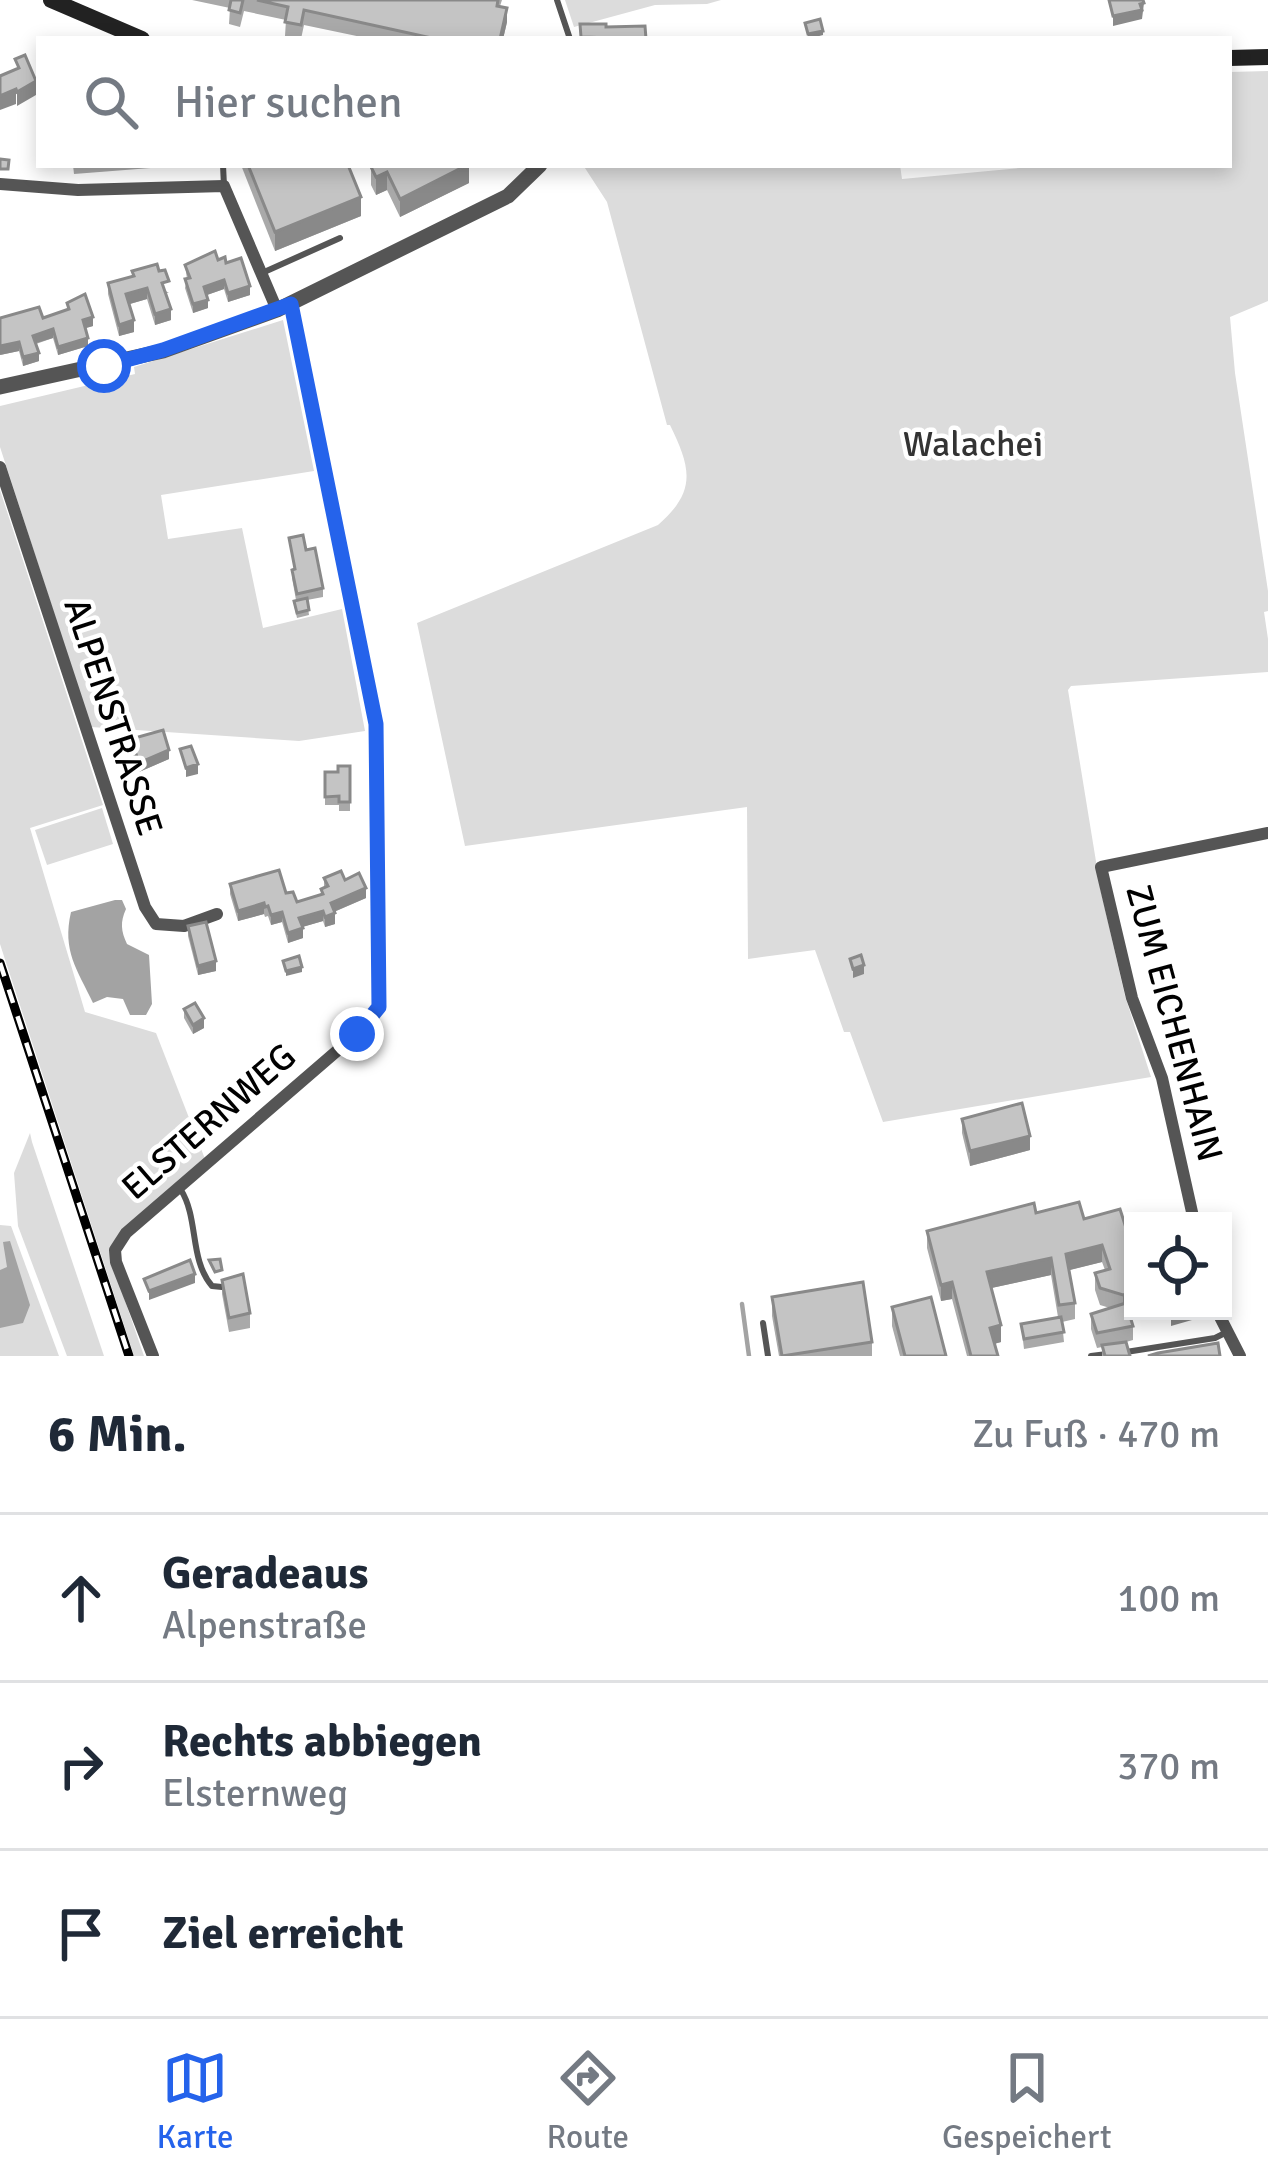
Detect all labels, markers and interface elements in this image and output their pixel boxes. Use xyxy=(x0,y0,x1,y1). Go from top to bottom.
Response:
search box xyxy=(36,36,1232,168)
icon: search xyxy=(78,69,144,135)
text: Hier suchen xyxy=(174,75,403,130)
route start xyxy=(77,339,131,393)
park label: Walachei xyxy=(903,422,1043,467)
street label: ALPENSTRASSE xyxy=(54,593,172,841)
street label: ZUM EICHENHAIN xyxy=(1115,880,1233,1166)
route end xyxy=(330,1007,384,1061)
street label: ELSTERNWEG xyxy=(113,1034,305,1210)
map controls xyxy=(1124,1212,1232,1320)
button: locate xyxy=(1124,1212,1232,1320)
text: 6 Min. xyxy=(48,1403,187,1466)
text: Zu Fuß · 470 m xyxy=(972,1410,1220,1458)
text: Geradeaus xyxy=(162,1546,368,1601)
icon: ahead xyxy=(48,1565,114,1631)
text: 100 m xyxy=(1117,1574,1220,1622)
text: Alpenstraße xyxy=(162,1601,367,1649)
text: Rechts abbiegen xyxy=(162,1714,482,1769)
icon: right xyxy=(48,1733,114,1799)
text: 370 m xyxy=(1117,1742,1220,1790)
text: Elsternweg xyxy=(162,1769,348,1817)
icon: arrive xyxy=(48,1901,114,1967)
text: Ziel erreicht xyxy=(162,1906,404,1961)
tab: Karte xyxy=(157,2045,234,2158)
tab: Route xyxy=(547,2045,629,2158)
tab: Gespeichert xyxy=(942,2045,1111,2158)

